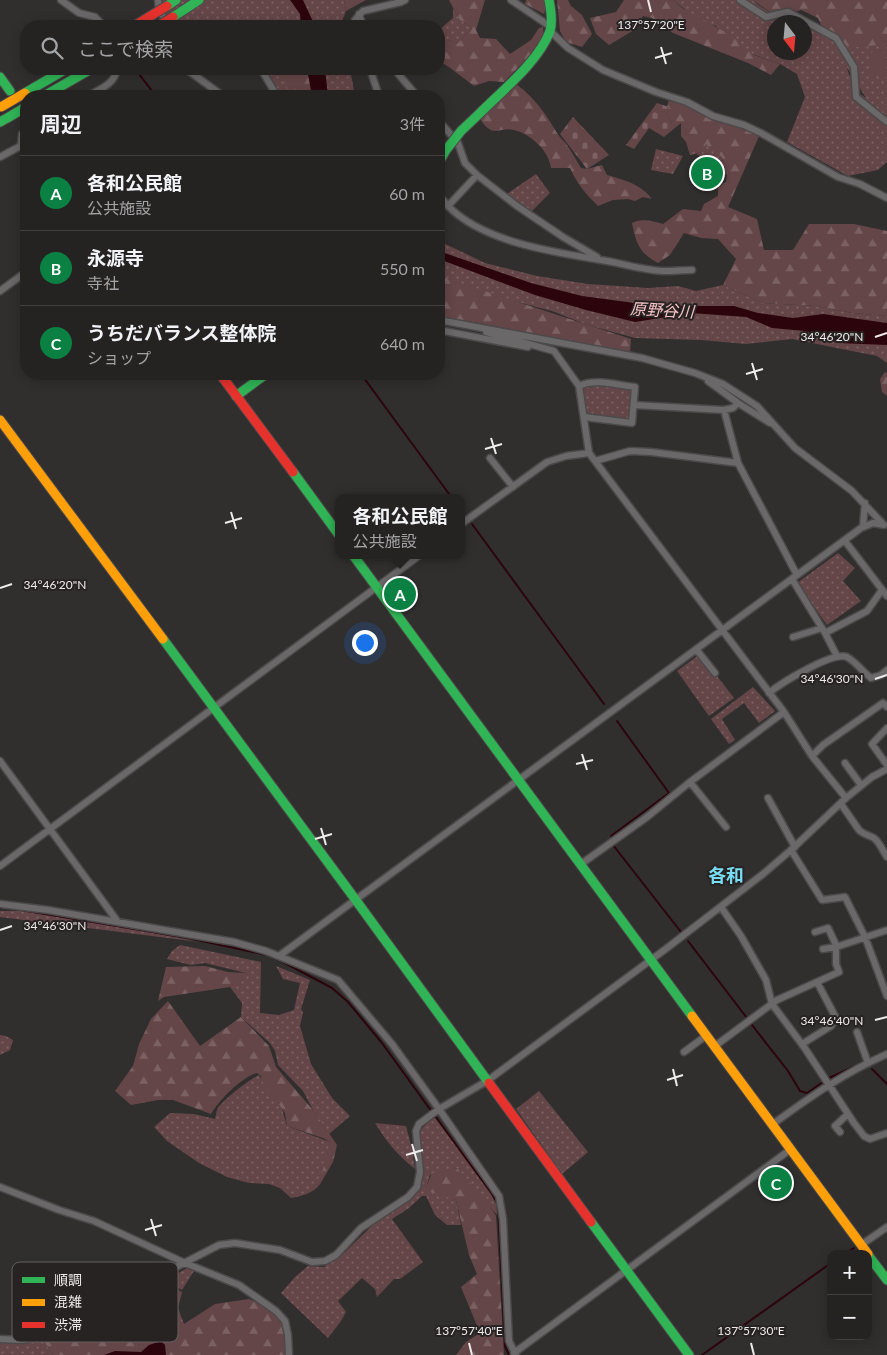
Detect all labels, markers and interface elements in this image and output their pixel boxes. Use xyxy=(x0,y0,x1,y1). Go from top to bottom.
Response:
north arrow xyxy=(767,15,812,60)
text: 137°57'20"E xyxy=(617,17,685,32)
search box xyxy=(20,20,445,75)
icon: search xyxy=(38,34,66,62)
text: ここで検索 xyxy=(78,37,173,60)
text: 周辺 xyxy=(40,111,82,136)
text: 3件 xyxy=(400,114,425,133)
pin: B xyxy=(691,154,723,192)
text: 各和公民館 xyxy=(87,171,182,194)
text: A xyxy=(50,184,62,203)
text: 60 m xyxy=(389,184,425,203)
text: 公共施設 xyxy=(87,198,151,217)
text: 永源寺 xyxy=(87,246,144,269)
text: B xyxy=(51,259,61,278)
text: 550 m xyxy=(380,259,425,278)
text: 寺社 xyxy=(87,273,119,292)
water label: 原野谷川 xyxy=(630,298,696,321)
text: うちだバランス整体院 xyxy=(87,321,277,344)
text: 34°46'20"N xyxy=(801,329,863,344)
text: C xyxy=(51,334,61,353)
text: 640 m xyxy=(380,334,425,353)
text: ショップ xyxy=(87,348,151,367)
popup xyxy=(335,494,465,559)
text: 各和公民館 xyxy=(352,504,448,527)
text: 公共施設 xyxy=(352,531,417,550)
pin: A xyxy=(384,575,416,613)
text: 34°46'20"N xyxy=(24,577,86,592)
your location xyxy=(352,630,378,656)
text: 34°46'30"N xyxy=(801,671,863,686)
district label: 各和 xyxy=(708,864,744,886)
text: 34°46'30"N xyxy=(24,918,86,933)
text: 34°46'40"N xyxy=(801,1013,863,1028)
pin: C xyxy=(760,1164,792,1202)
map controls xyxy=(827,1250,872,1340)
button: + xyxy=(827,1250,872,1295)
legend xyxy=(12,1262,178,1342)
text: 順調 xyxy=(54,1271,82,1288)
text: 混雑 xyxy=(54,1293,82,1310)
button: − xyxy=(827,1295,872,1340)
text: 渋滞 xyxy=(54,1316,82,1333)
text: 137°57'40"E xyxy=(435,1323,503,1338)
text: 137°57'30"E xyxy=(717,1323,785,1338)

